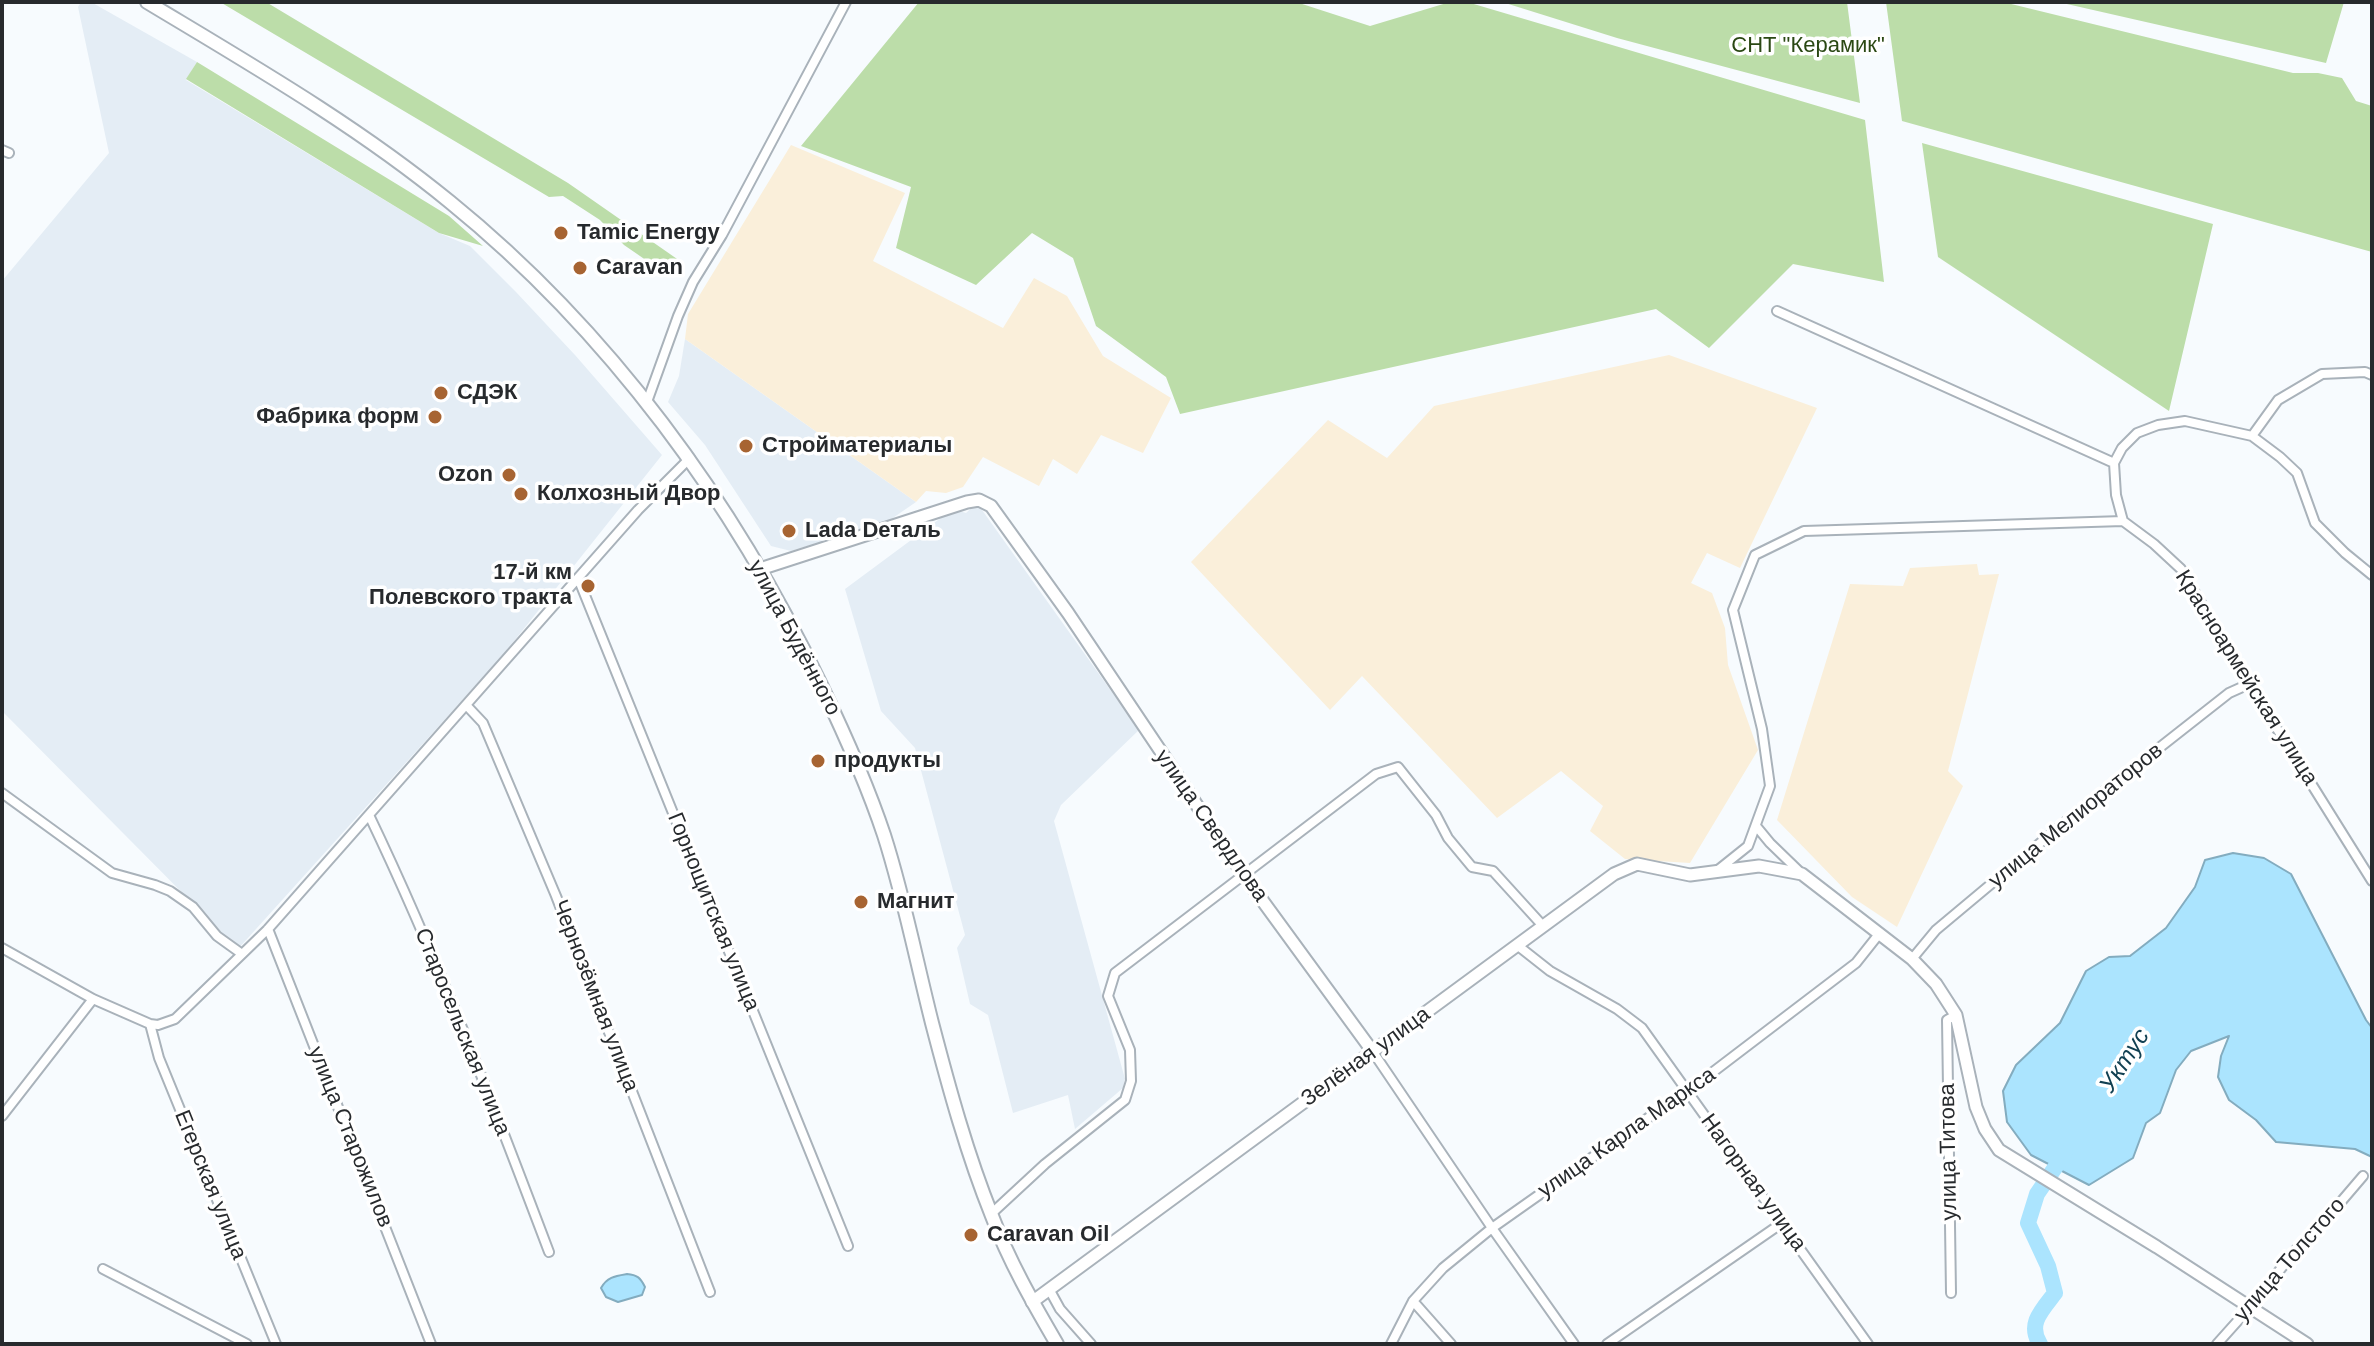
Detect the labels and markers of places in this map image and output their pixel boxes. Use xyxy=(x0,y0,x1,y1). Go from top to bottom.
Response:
place label: Tamic Еnergy xyxy=(577,220,720,246)
marker: Tamic Еnergy xyxy=(552,224,570,242)
place label: Caravan xyxy=(596,255,683,281)
marker: Caravan xyxy=(571,259,589,277)
place label: СДЭК xyxy=(457,380,517,406)
marker: СДЭК xyxy=(432,384,450,402)
place label: Фабрика форм xyxy=(256,404,419,430)
marker: Фабрика форм xyxy=(426,408,444,426)
place label: Стройматериалы xyxy=(762,433,952,459)
marker: Стройматериалы xyxy=(737,437,755,455)
place label: Ozon xyxy=(438,462,493,488)
marker: Ozon xyxy=(500,466,518,484)
place label: Колхозный Двор xyxy=(537,481,721,507)
marker: Колхозный Двор xyxy=(512,485,530,503)
place label: Lada Dеталь xyxy=(805,518,941,544)
marker: Lada Dеталь xyxy=(780,522,798,540)
place label: 17-й км Полевского тракта xyxy=(369,560,572,612)
marker: 17-й км Полевского тракта xyxy=(579,577,597,595)
place label: продукты xyxy=(834,748,941,774)
marker: продукты xyxy=(809,752,827,770)
place label: Магнит xyxy=(877,889,955,915)
marker: Магнит xyxy=(852,893,870,911)
place label: Caravan Oil xyxy=(987,1222,1109,1248)
marker: Caravan Oil xyxy=(962,1226,980,1244)

